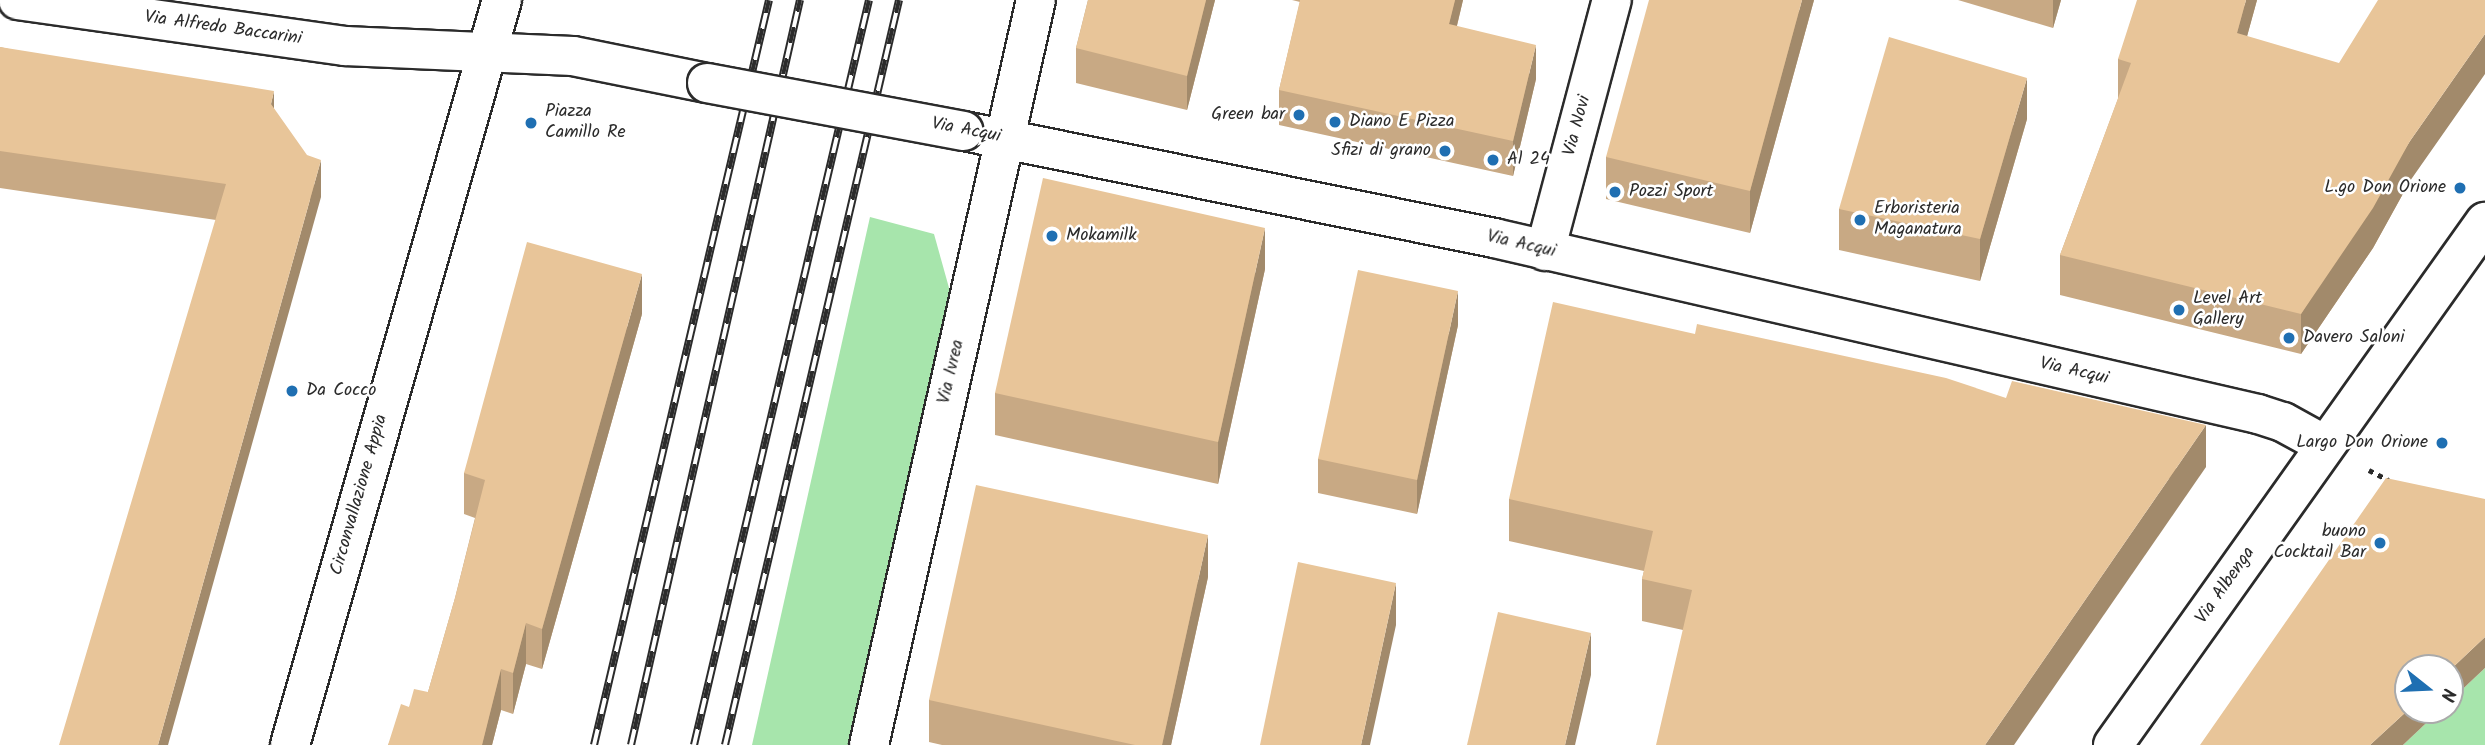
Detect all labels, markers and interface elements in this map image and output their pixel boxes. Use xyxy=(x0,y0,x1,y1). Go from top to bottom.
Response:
street label: Via Alfredo Baccarini xyxy=(143,7,303,51)
street label: Via Novi xyxy=(1560,93,1596,159)
place label: Piazza Camillo Re xyxy=(545,102,626,144)
place label: Green bar xyxy=(1211,104,1285,126)
marker: Green bar xyxy=(1291,107,1307,123)
place label: Diano E Pizza xyxy=(1349,111,1454,133)
street label: Via Acqui xyxy=(930,114,1002,148)
marker: Diano E Pizza xyxy=(1327,114,1343,130)
marker: Piazza Camillo Re xyxy=(523,115,539,131)
place label: Sfizi di grano xyxy=(1331,140,1431,162)
marker: Sfizi di grano xyxy=(1437,143,1453,159)
place label: Al 24 xyxy=(1507,149,1550,171)
marker: Al 24 xyxy=(1485,152,1501,168)
place label: L.go Don Orione xyxy=(2324,177,2446,199)
marker: L.go Don Orione xyxy=(2452,180,2468,196)
place label: Pozzi Sport xyxy=(1629,181,1714,203)
marker: Pozzi Sport xyxy=(1607,184,1623,200)
place label: Erboristeria Maganatura xyxy=(1874,199,1962,242)
marker: Erboristeria Maganatura xyxy=(1852,212,1868,228)
place label: Mokamilk xyxy=(1066,225,1137,247)
street label: Via Acqui xyxy=(1484,227,1558,263)
marker: Mokamilk xyxy=(1044,228,1060,244)
place label: Level Art Gallery xyxy=(2193,289,2262,332)
marker: Level Art Gallery xyxy=(2171,302,2187,318)
place label: Davero Saloni xyxy=(2303,327,2405,349)
marker: Davero Saloni xyxy=(2281,330,2297,346)
street label: Via Ivrea xyxy=(934,338,970,406)
street label: Via Acqui xyxy=(2037,354,2111,390)
place label: Da Cocco xyxy=(306,380,376,402)
marker: Da Cocco xyxy=(284,383,300,399)
street label: Circonvallazione Appia xyxy=(327,412,393,578)
place label: Largo Don Orione xyxy=(2296,432,2428,454)
marker: Largo Don Orione xyxy=(2434,435,2450,451)
place label: buono Cocktail Bar xyxy=(2273,522,2366,564)
marker: buono Cocktail Bar xyxy=(2372,535,2388,551)
street label: Via Albenga xyxy=(2192,543,2260,629)
north arrow xyxy=(2394,654,2464,724)
text: N xyxy=(2431,685,2463,705)

